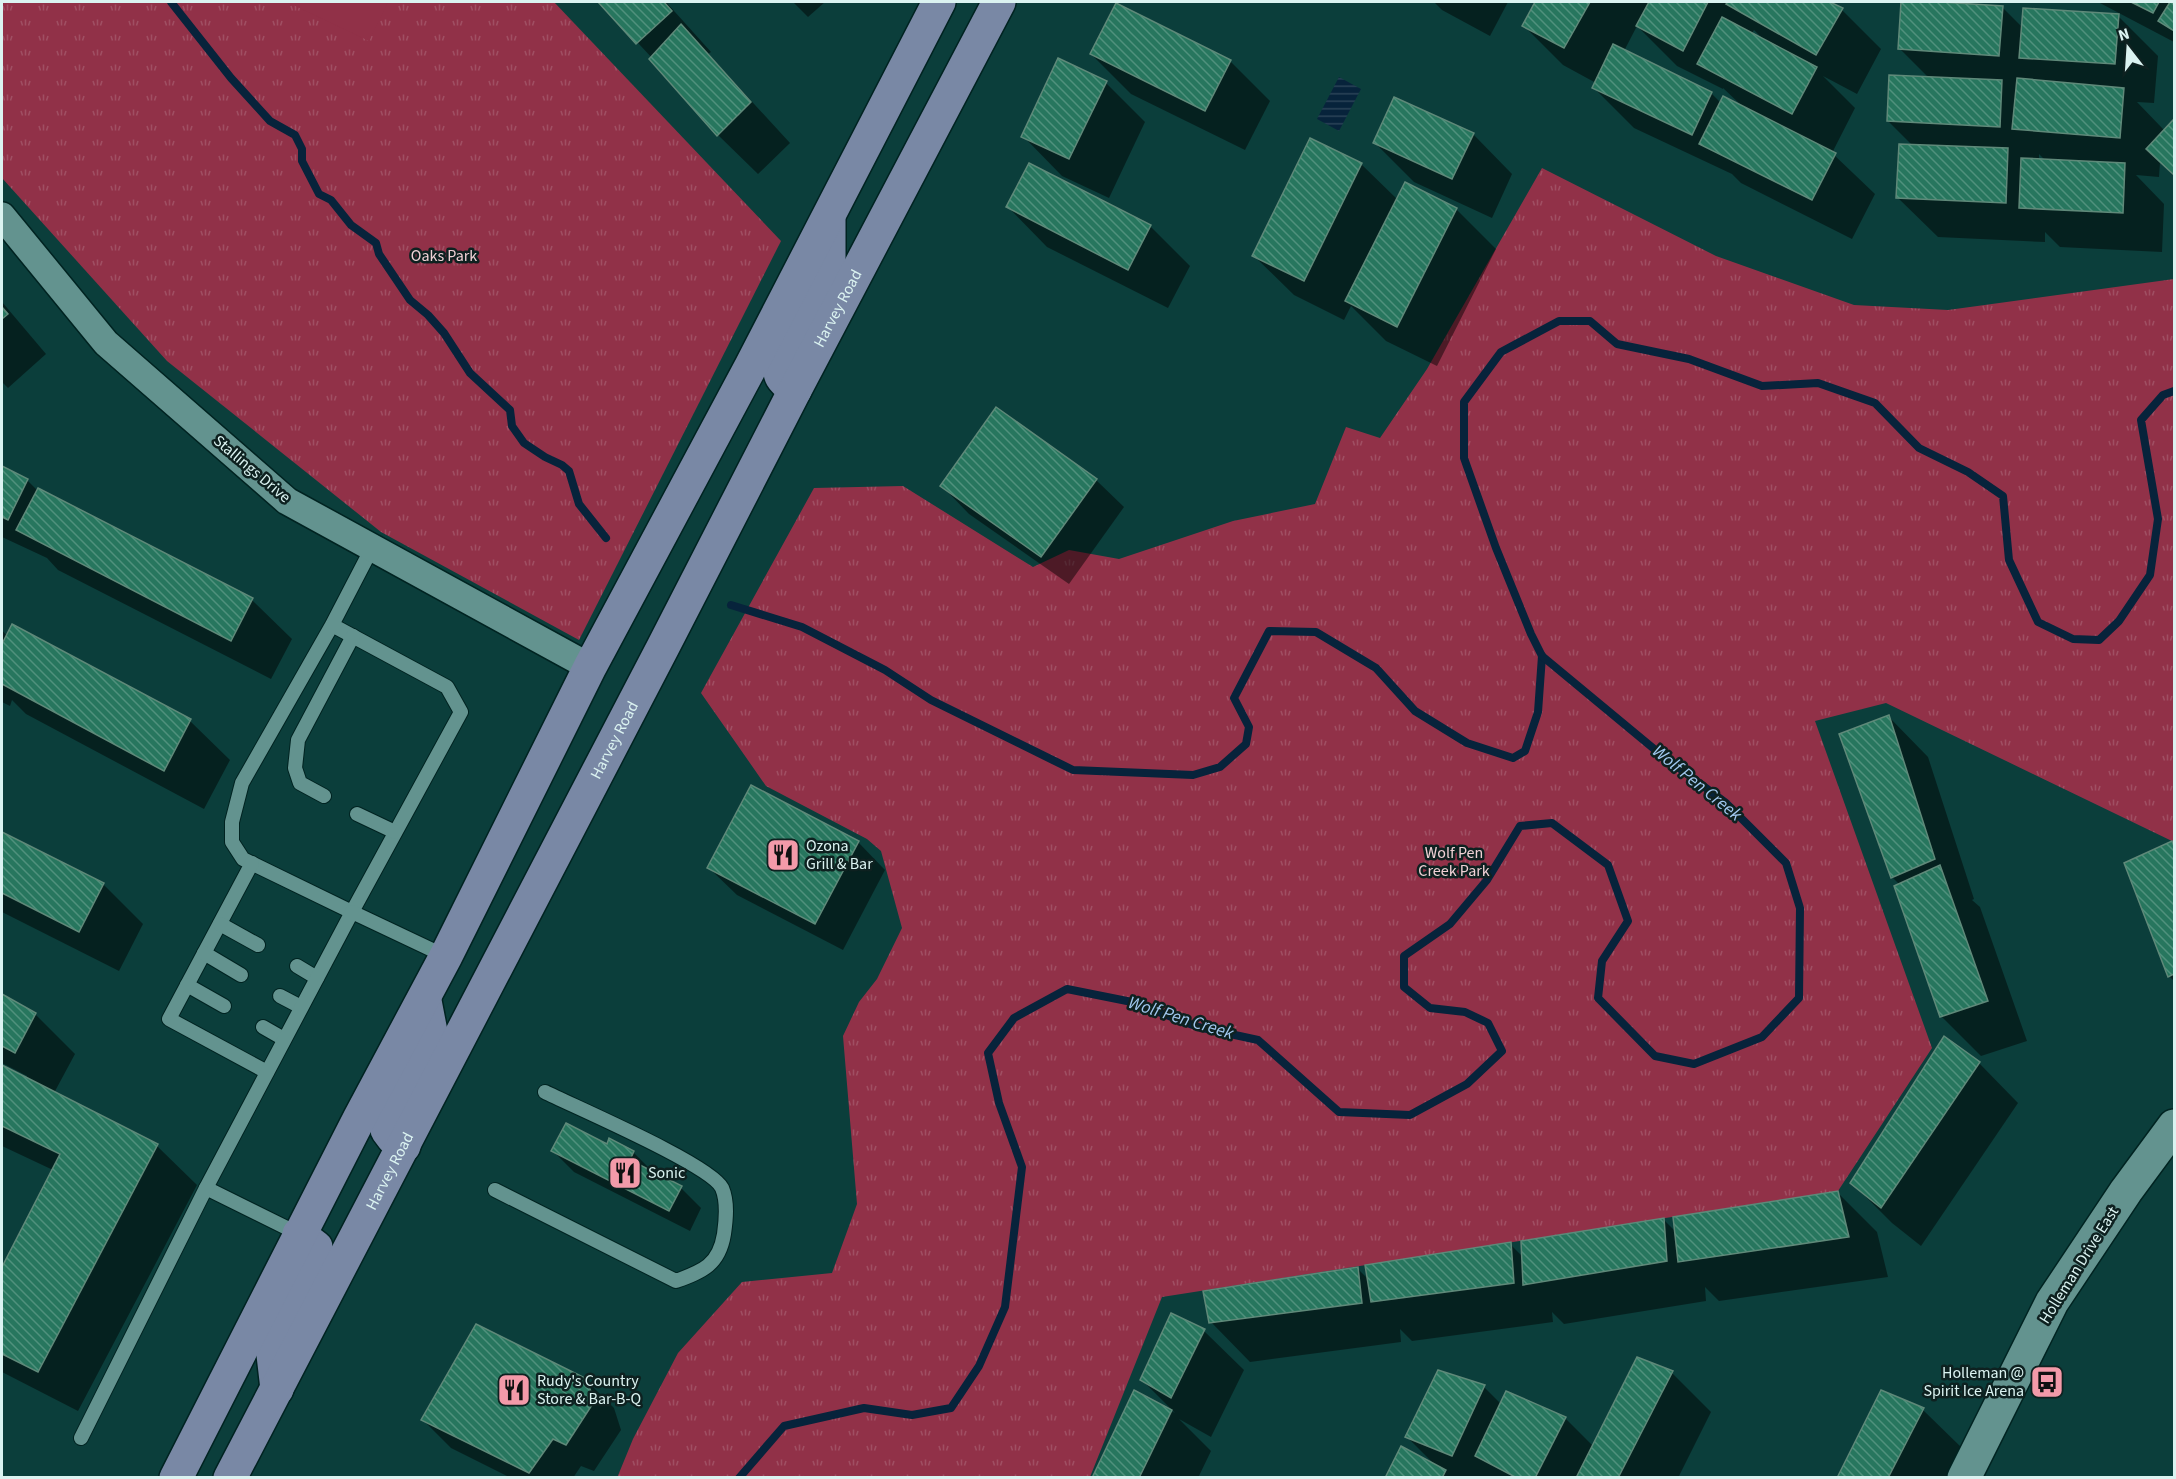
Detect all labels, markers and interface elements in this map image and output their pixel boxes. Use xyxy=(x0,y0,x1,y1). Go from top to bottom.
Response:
north arrow xyxy=(2098,18,2158,78)
text: N xyxy=(2116,23,2132,47)
park label: Oaks Park xyxy=(411,245,477,267)
street label: Harvey Road xyxy=(808,266,867,351)
street label: Stallings Drive xyxy=(209,430,295,508)
street label: Harvey Road xyxy=(585,697,644,783)
water label: Wolf Pen Creek xyxy=(1647,739,1748,827)
place label: Ozona Grill & Bar xyxy=(806,835,873,875)
restaurant icon: Ozona Grill & Bar xyxy=(765,837,801,873)
park label: Wolf Pen Creek Park xyxy=(1418,842,1490,882)
water label: Wolf Pen Creek xyxy=(1125,990,1237,1046)
street label: Harvey Road xyxy=(360,1128,419,1214)
restaurant icon: Sonic xyxy=(607,1155,643,1191)
place label: Sonic xyxy=(648,1162,685,1184)
street label: Holleman Drive East xyxy=(2034,1202,2124,1328)
place label: Holleman @ Spirit Ice Arena xyxy=(1923,1362,2024,1402)
bus stop icon: Holleman @ Spirit Ice Arena xyxy=(2029,1364,2065,1400)
place label: Rudy's Country Store & Bar-B-Q xyxy=(537,1370,642,1410)
restaurant icon: Rudy's Country Store & Bar-B-Q xyxy=(496,1372,532,1408)

